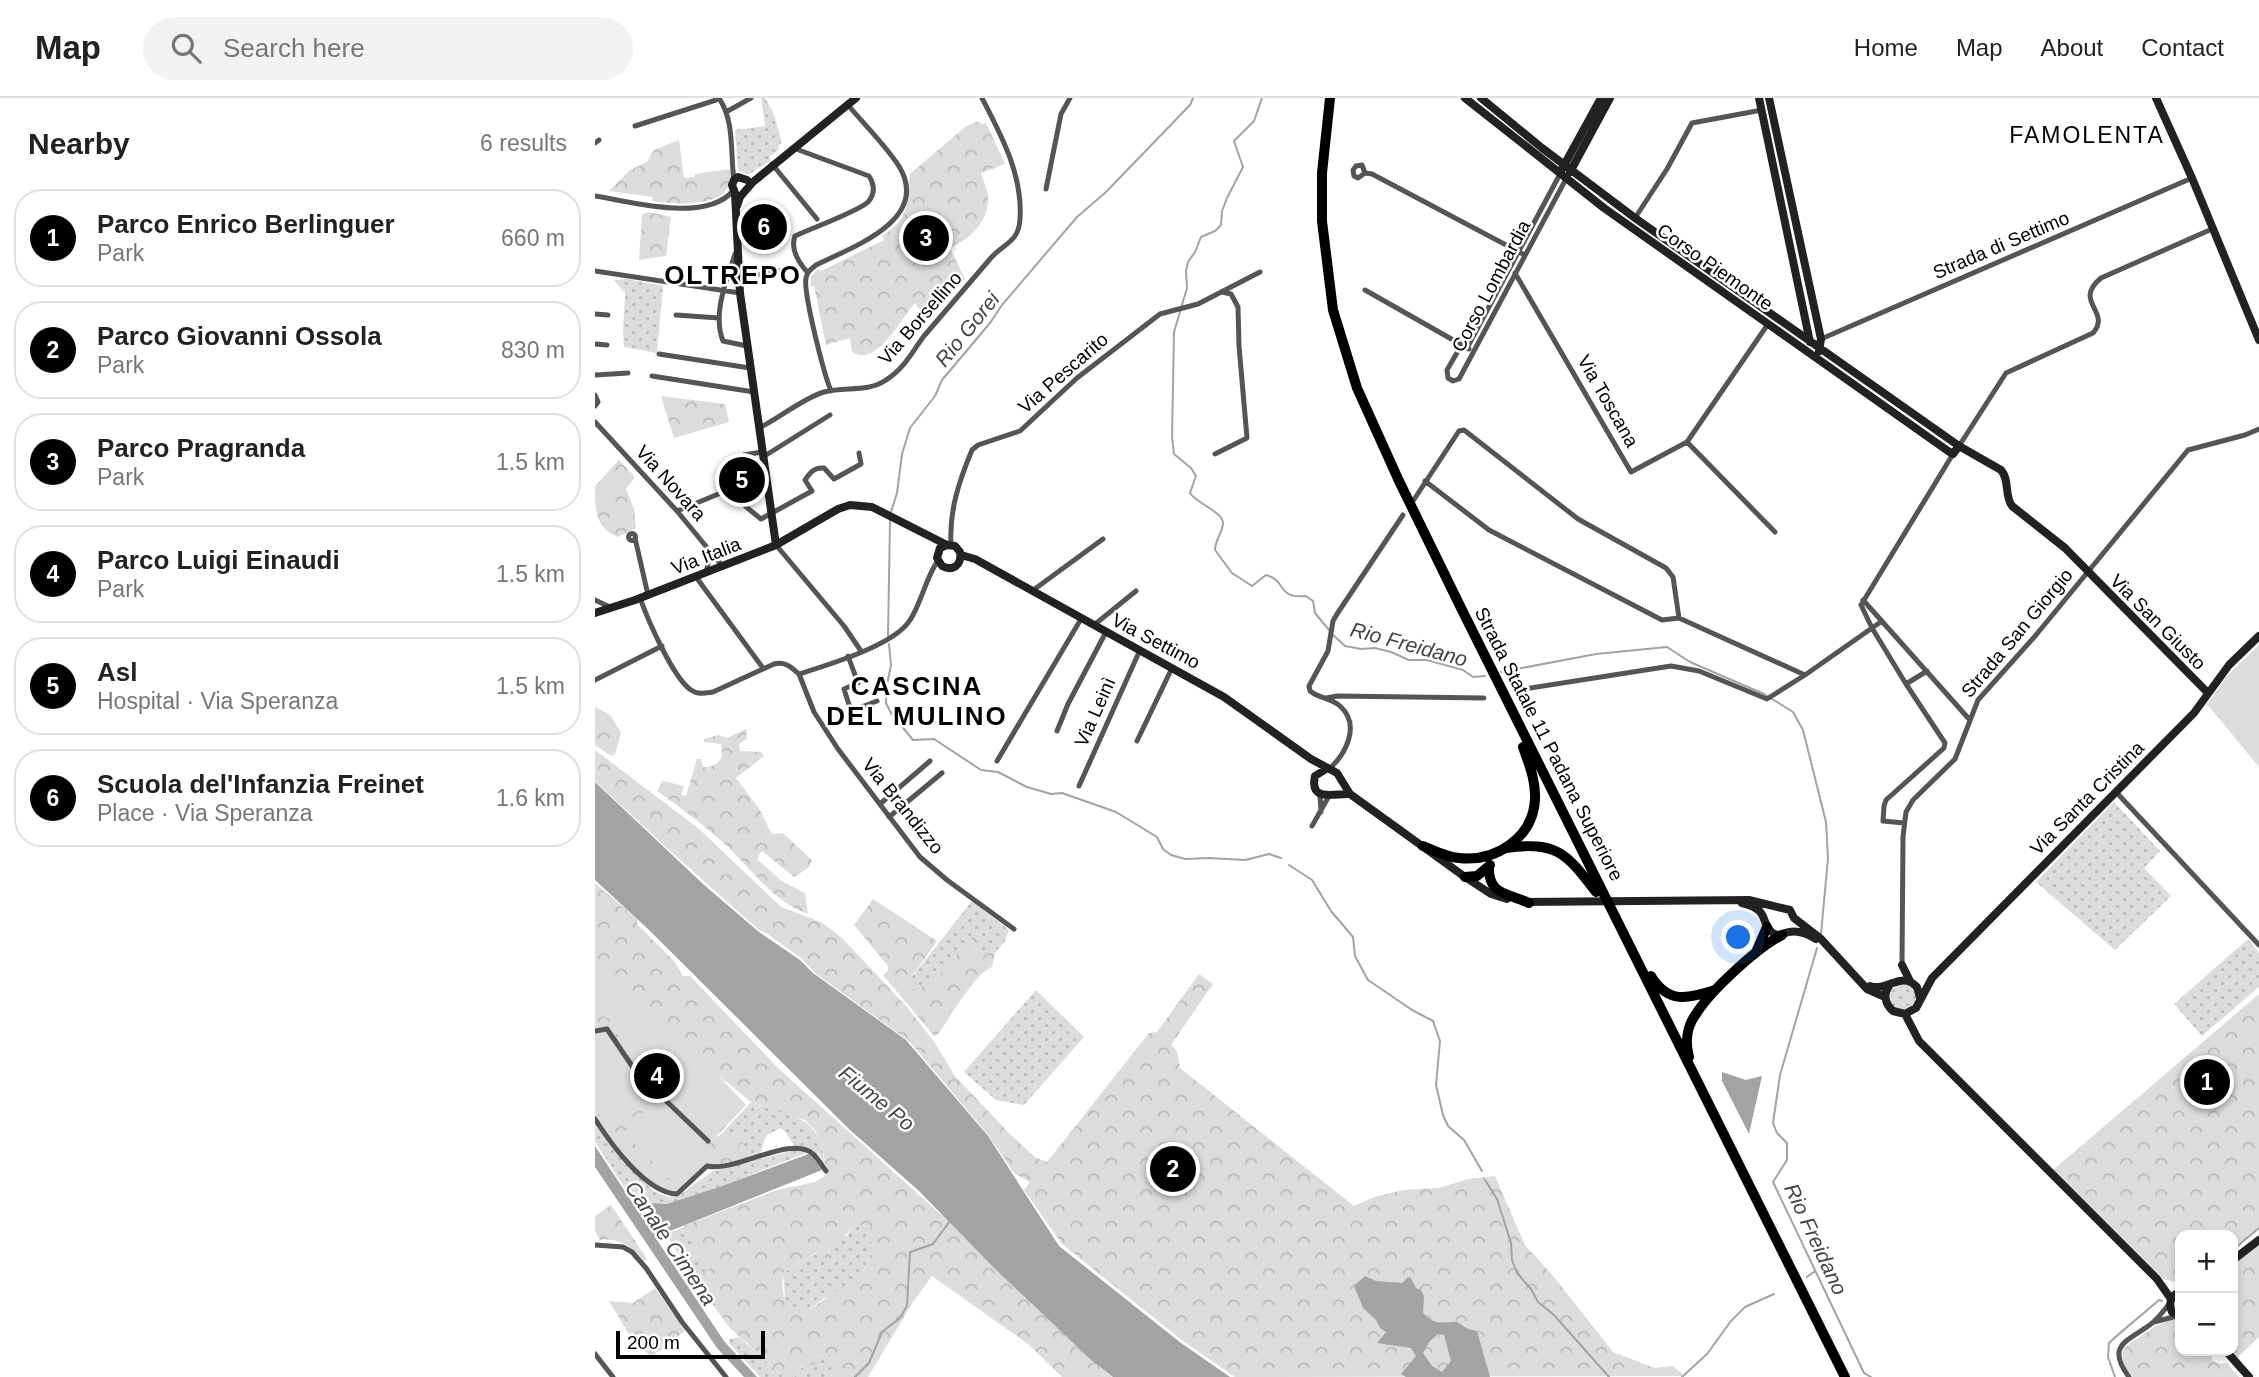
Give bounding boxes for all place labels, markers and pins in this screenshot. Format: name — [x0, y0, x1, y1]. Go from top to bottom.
pin: 6 — [741, 201, 787, 253]
pin: 3 — [903, 212, 949, 264]
pin: 5 — [719, 454, 765, 506]
pin: 4 — [634, 1050, 680, 1102]
pin: 1 — [2184, 1056, 2230, 1108]
pin: 2 — [1150, 1143, 1196, 1195]

